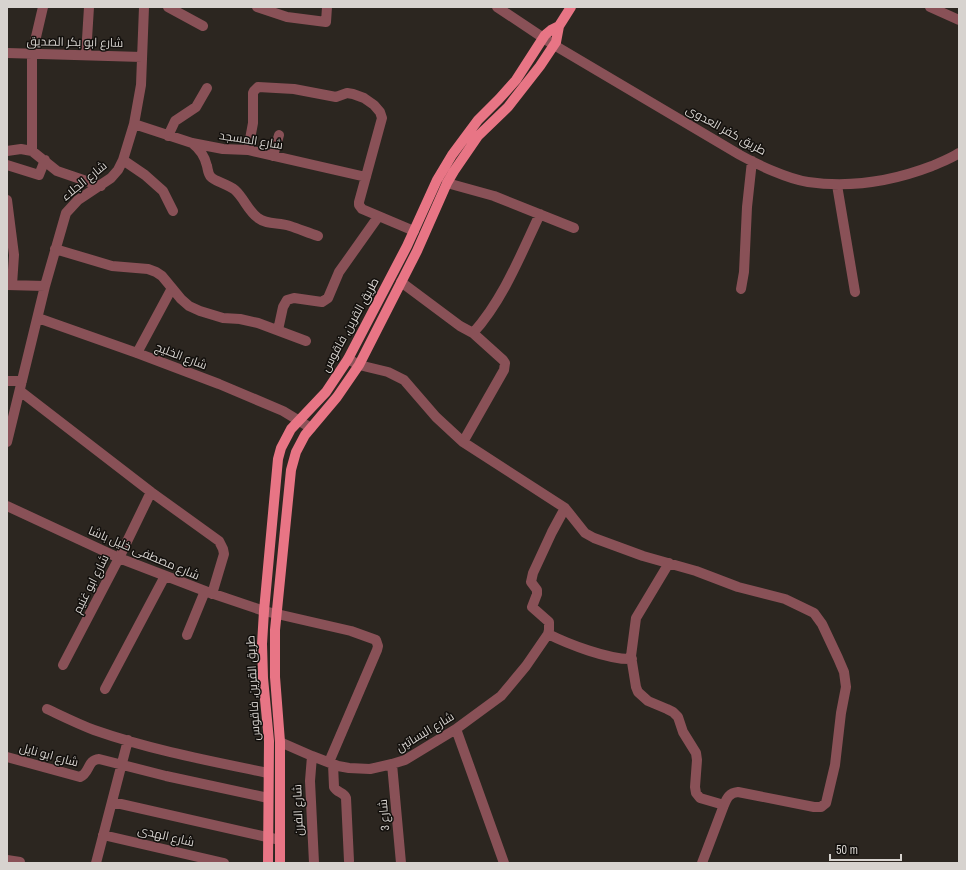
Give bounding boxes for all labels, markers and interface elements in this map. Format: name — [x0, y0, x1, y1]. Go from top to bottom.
street label: شارع ابو بكر الصديق — [27, 33, 124, 51]
street label: طريق كفر العدوى — [683, 101, 769, 159]
street label: شارع المسجد — [218, 127, 284, 153]
street label: شارع الجلاء — [58, 158, 110, 204]
street label: طريق القرين, فاقوس — [317, 275, 383, 375]
street label: شارع الخليج — [153, 339, 209, 373]
street label: شارع مصطفى خليل باشا — [86, 522, 202, 584]
street label: شارع ابو غنيم — [69, 552, 113, 616]
street label: طريق القرين, فاقوس — [242, 635, 264, 741]
street label: شارع البساتين — [393, 708, 457, 756]
street label: شارع ابو نايل — [18, 739, 80, 771]
street label: شارع الفرن — [289, 784, 307, 836]
street label: شارع 3 — [375, 799, 393, 831]
street label: شارع الهدى — [136, 822, 196, 850]
scale bar — [830, 836, 901, 862]
text: 50 m — [836, 842, 858, 858]

